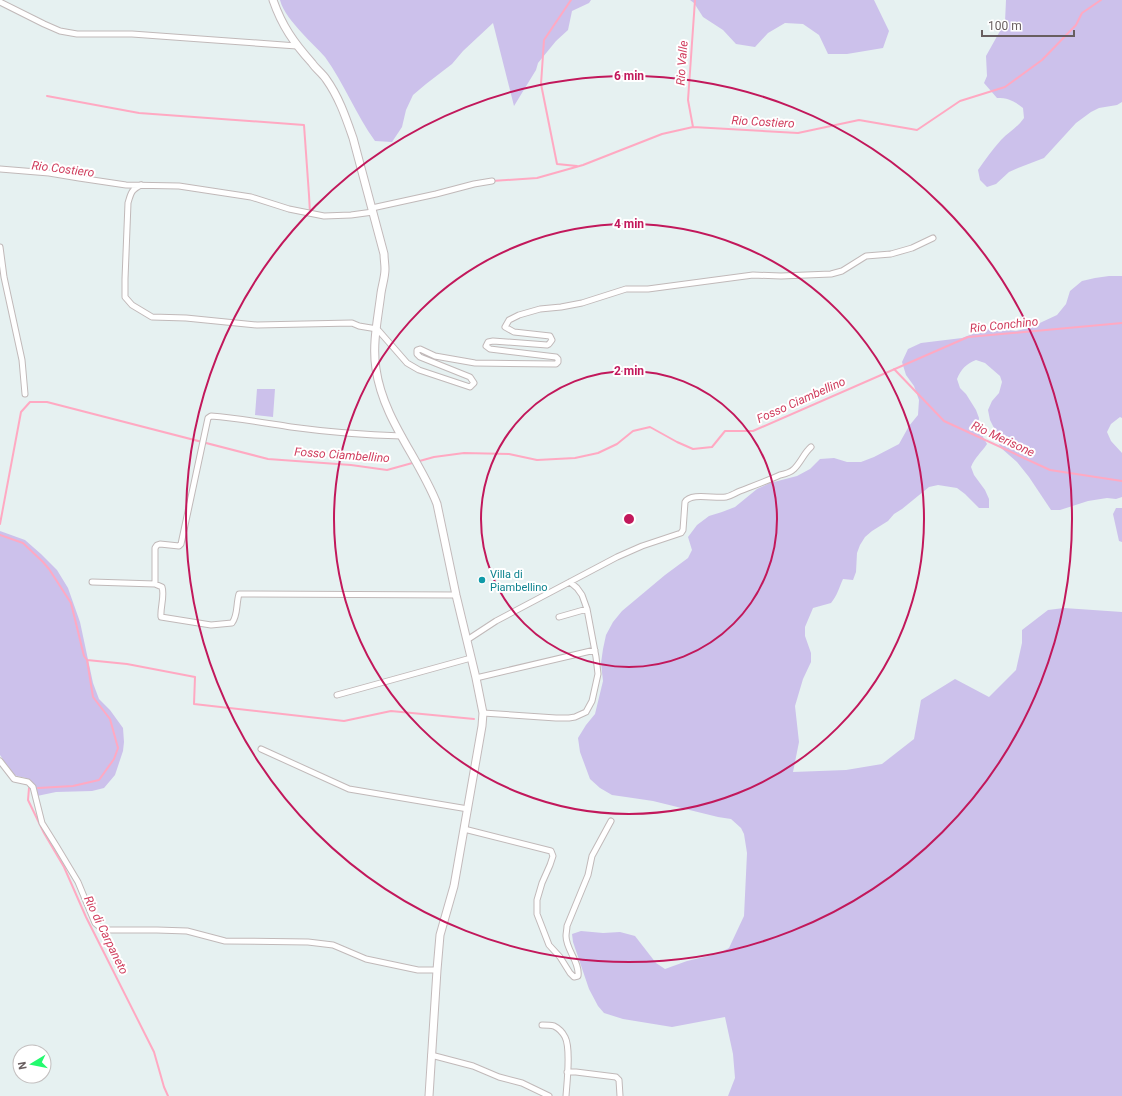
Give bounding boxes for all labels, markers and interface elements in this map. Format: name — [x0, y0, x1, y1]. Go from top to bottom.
scale bar — [982, 12, 1074, 38]
text: 100 m — [988, 19, 1022, 33]
water label: Rio Valle — [673, 40, 691, 86]
text: 6 min — [614, 69, 644, 83]
water label: Rio Costiero — [731, 113, 795, 131]
water label: Rio Costiero — [31, 158, 96, 180]
text: 4 min — [614, 217, 644, 231]
water label: Rio Conchino — [969, 314, 1039, 336]
text: 2 min — [614, 364, 644, 378]
water label: Fosso Ciambellino — [754, 374, 848, 426]
water label: Rio Merisone — [969, 418, 1037, 460]
water label: Fosso Ciambellino — [294, 445, 391, 465]
centre of rings — [622, 512, 636, 526]
place label: Villa di Piambellino — [490, 568, 548, 594]
marker: Villa di Piambellino — [477, 575, 487, 585]
water label: Rio di Carpaneto — [81, 893, 131, 977]
north arrow — [12, 1044, 52, 1084]
text: N — [16, 1060, 30, 1071]

